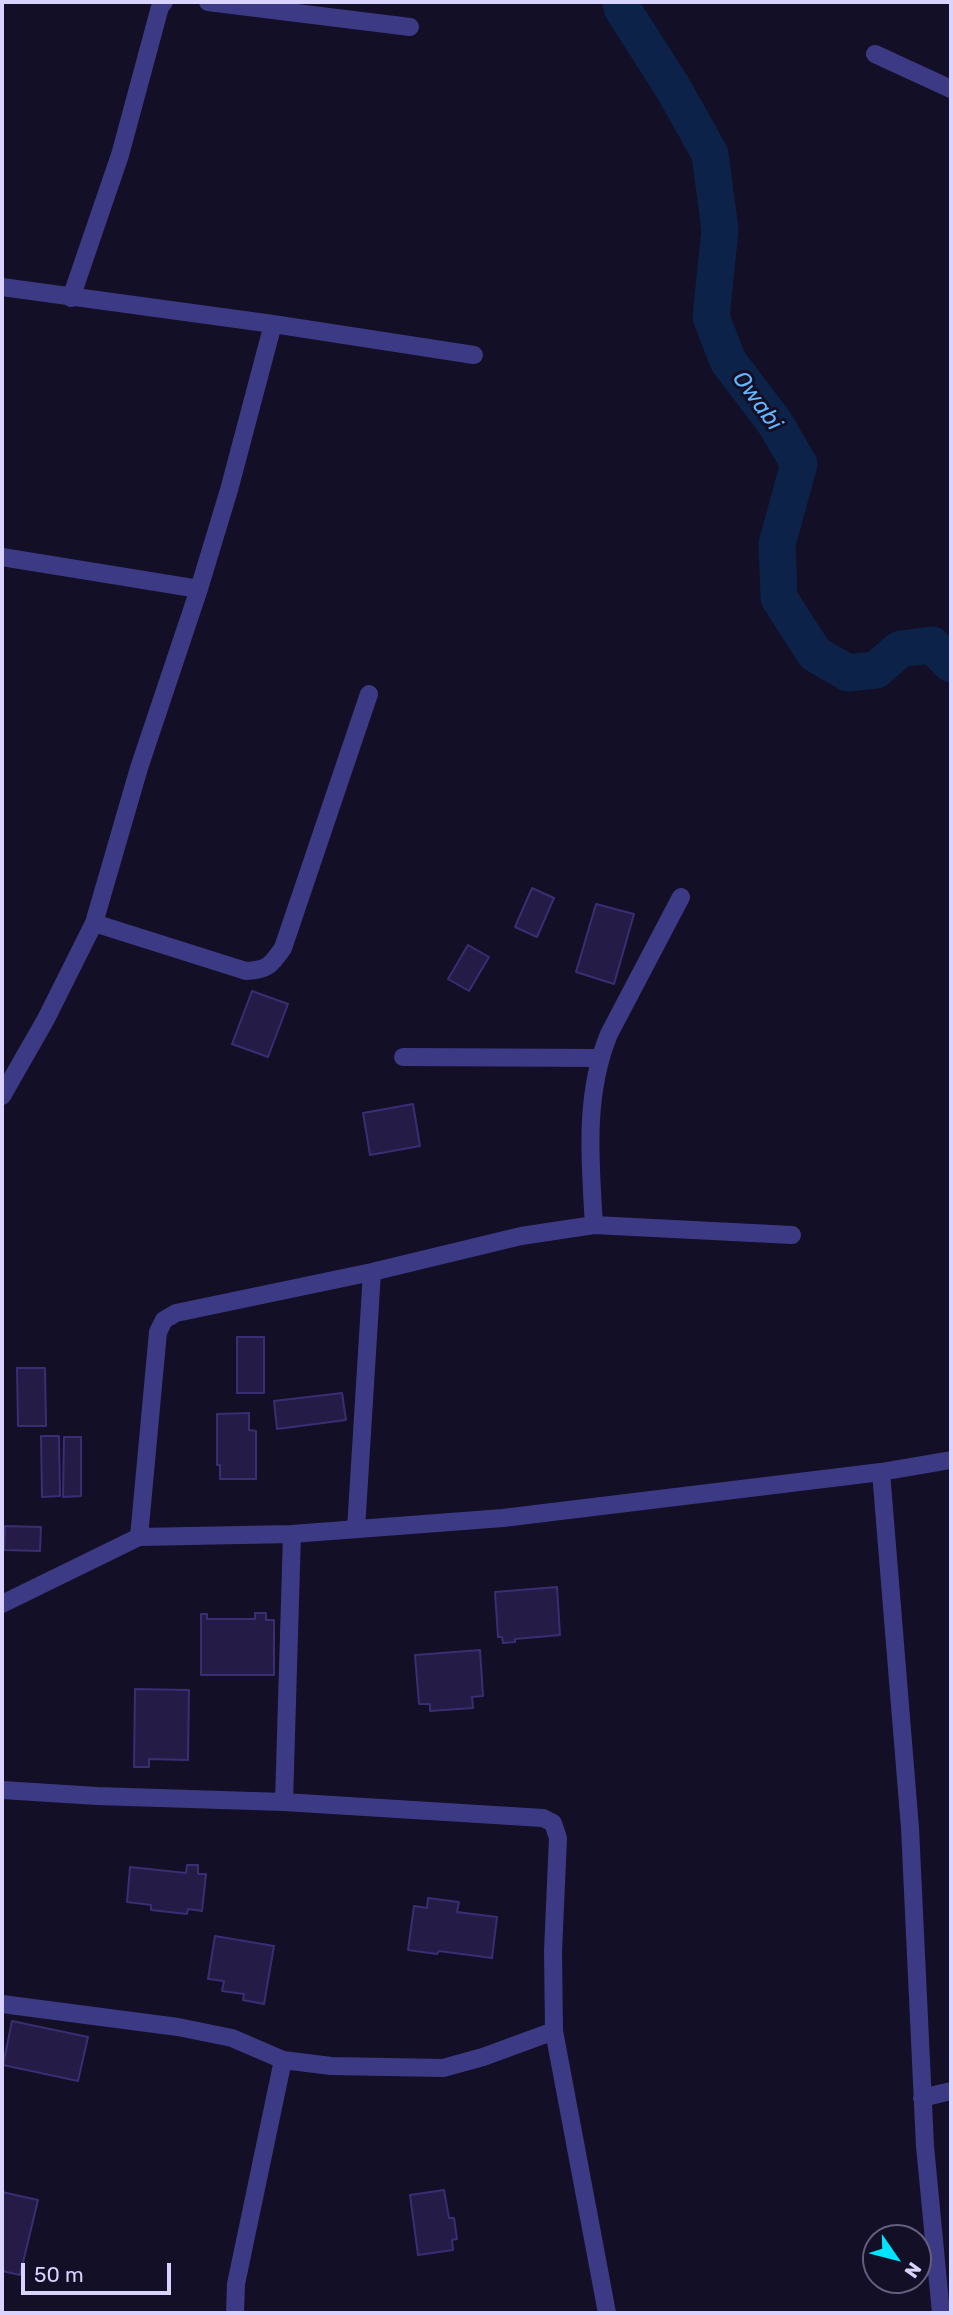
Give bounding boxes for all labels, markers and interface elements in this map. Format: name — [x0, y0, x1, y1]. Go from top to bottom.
water label: Owabi — [726, 366, 788, 436]
north arrow — [862, 2224, 932, 2294]
scale bar — [24, 2248, 175, 2292]
text: N — [900, 2258, 926, 2282]
text: 50 m — [34, 2262, 84, 2287]

